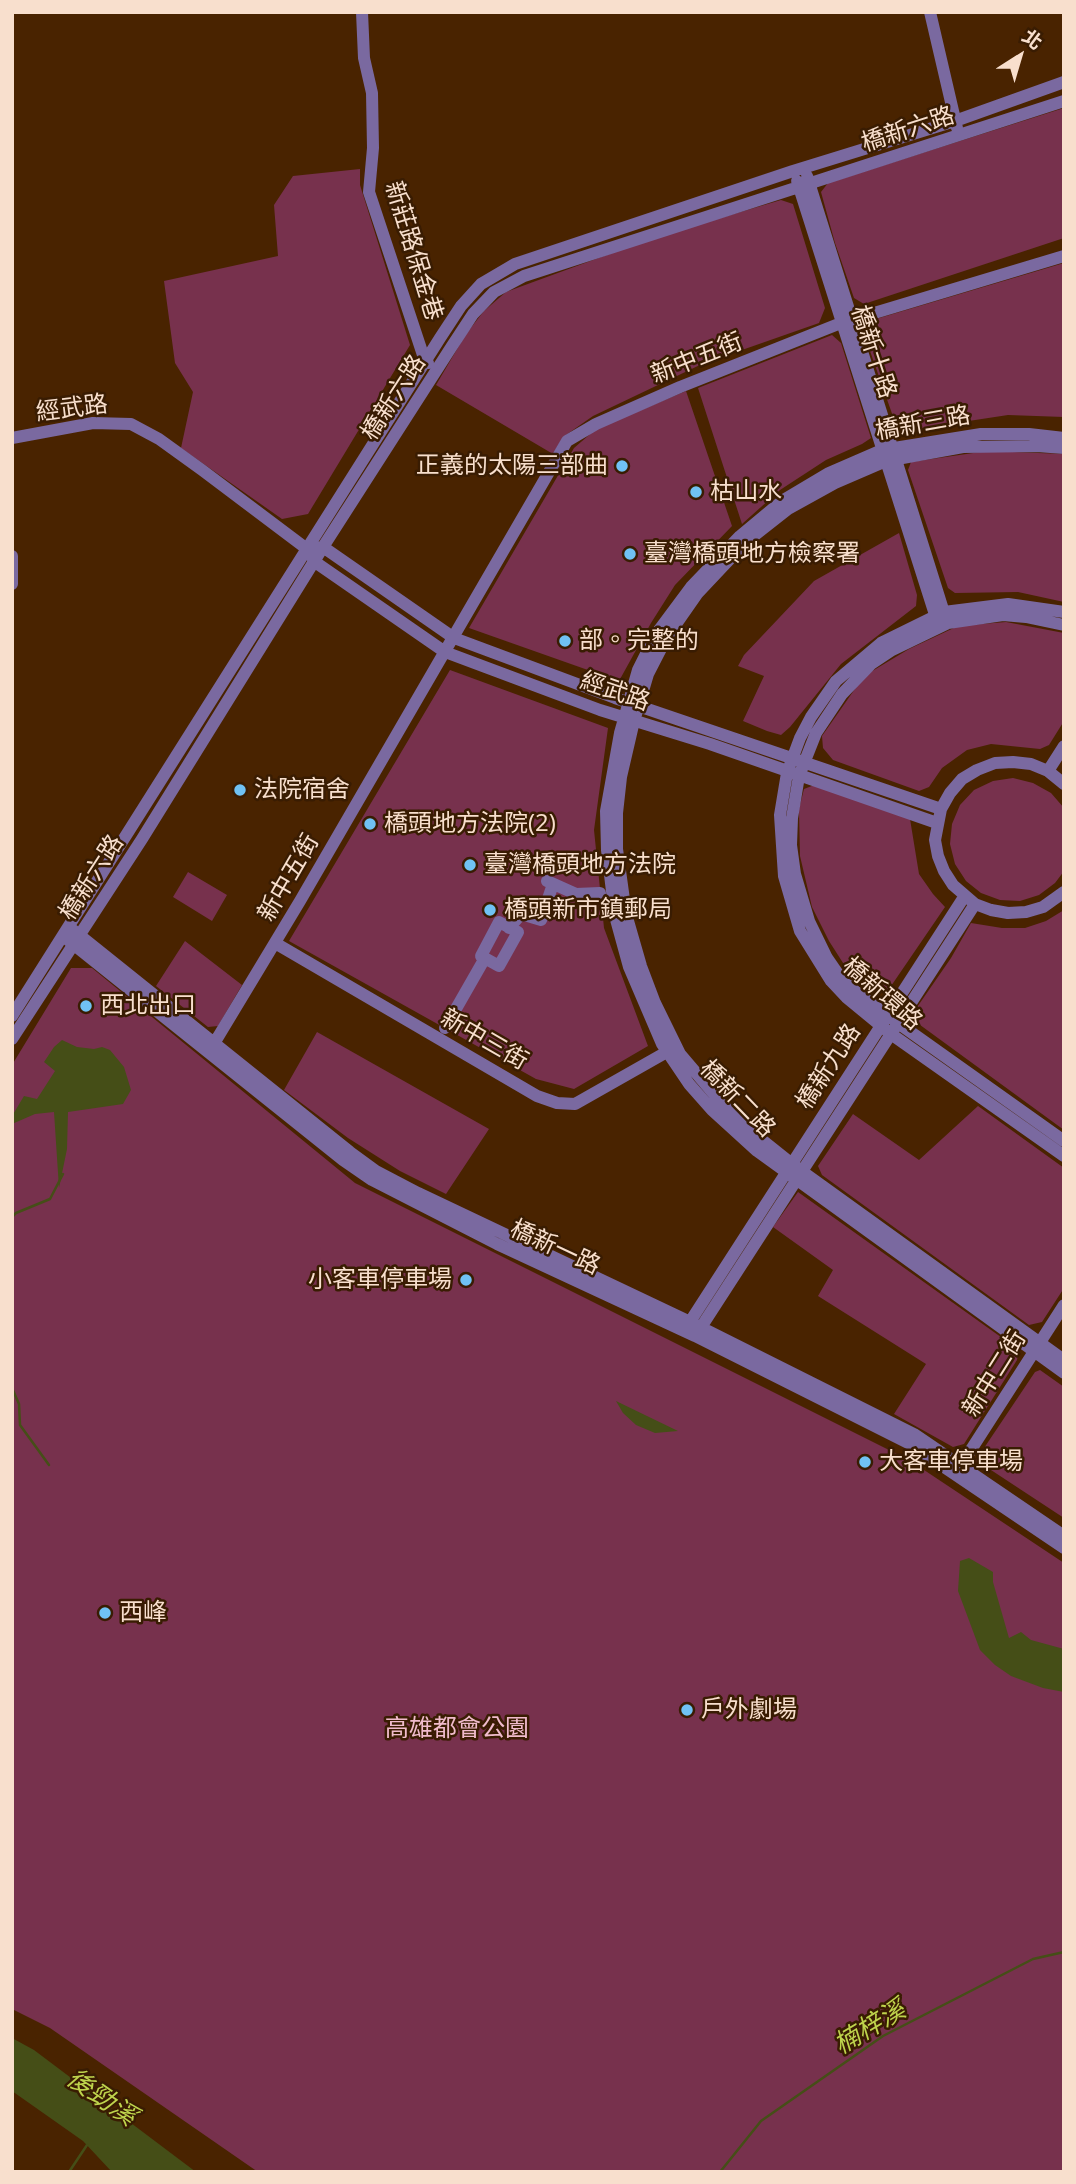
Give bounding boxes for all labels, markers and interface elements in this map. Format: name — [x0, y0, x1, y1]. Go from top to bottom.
north arrow — [985, 21, 1055, 91]
text: 北 — [1017, 23, 1048, 55]
street label: 橋新六路 — [858, 101, 958, 159]
street label: 新莊路保金巷 — [378, 178, 448, 324]
street label: 橋新十路 — [844, 302, 902, 402]
street label: 新中五街 — [647, 328, 747, 390]
street label: 橋新六路 — [356, 350, 432, 446]
street label: 經武路 — [35, 390, 109, 428]
street label: 橋新三路 — [873, 401, 973, 447]
place label: 正義的太陽三部曲 — [416, 452, 608, 480]
marker: 正義的太陽三部曲 — [614, 458, 630, 474]
place label: 枯山水 — [710, 478, 782, 506]
marker: 枯山水 — [688, 484, 704, 500]
place label: 臺灣橋頭地方檢察署 — [644, 540, 860, 568]
marker: 臺灣橋頭地方檢察署 — [622, 546, 638, 562]
place label: 部。完整的 — [579, 627, 699, 655]
marker: 部。完整的 — [557, 633, 573, 649]
street label: 經武路 — [576, 667, 654, 717]
place label: 法院宿舍 — [254, 776, 350, 804]
marker: 法院宿舍 — [232, 782, 248, 798]
place label: 橋頭地方法院(2) — [384, 810, 556, 838]
marker: 橋頭地方法院(2) — [362, 816, 378, 832]
street label: 新中五街 — [253, 829, 325, 927]
street label: 橋新六路 — [54, 830, 130, 926]
place label: 臺灣橋頭地方法院 — [484, 851, 676, 879]
marker: 臺灣橋頭地方法院 — [462, 857, 478, 873]
place label: 橋頭新市鎮郵局 — [504, 896, 672, 924]
marker: 橋頭新市鎮郵局 — [482, 902, 498, 918]
street label: 橋新環路 — [836, 952, 928, 1036]
place label: 西北出口 — [100, 992, 196, 1020]
marker: 西北出口 — [78, 998, 94, 1014]
street label: 新中三街 — [435, 1004, 533, 1076]
street label: 橋新九路 — [791, 1019, 867, 1115]
street label: 橋新二路 — [693, 1054, 781, 1144]
street label: 橋新一路 — [505, 1215, 605, 1281]
place label: 小客車停車場 — [308, 1266, 452, 1294]
marker: 小客車停車場 — [458, 1272, 474, 1288]
street label: 新中二街 — [957, 1326, 1033, 1422]
place label: 大客車停車場 — [879, 1448, 1023, 1476]
marker: 大客車停車場 — [857, 1454, 873, 1470]
place label: 西峰 — [119, 1599, 167, 1627]
marker: 西峰 — [97, 1605, 113, 1621]
place label: 戶外劇場 — [701, 1696, 797, 1724]
marker: 戶外劇場 — [679, 1702, 695, 1718]
park label: 高雄都會公園 — [385, 1715, 529, 1743]
water label: 楠梓溪 — [829, 1995, 911, 2061]
water label: 後勁溪 — [60, 2063, 142, 2133]

